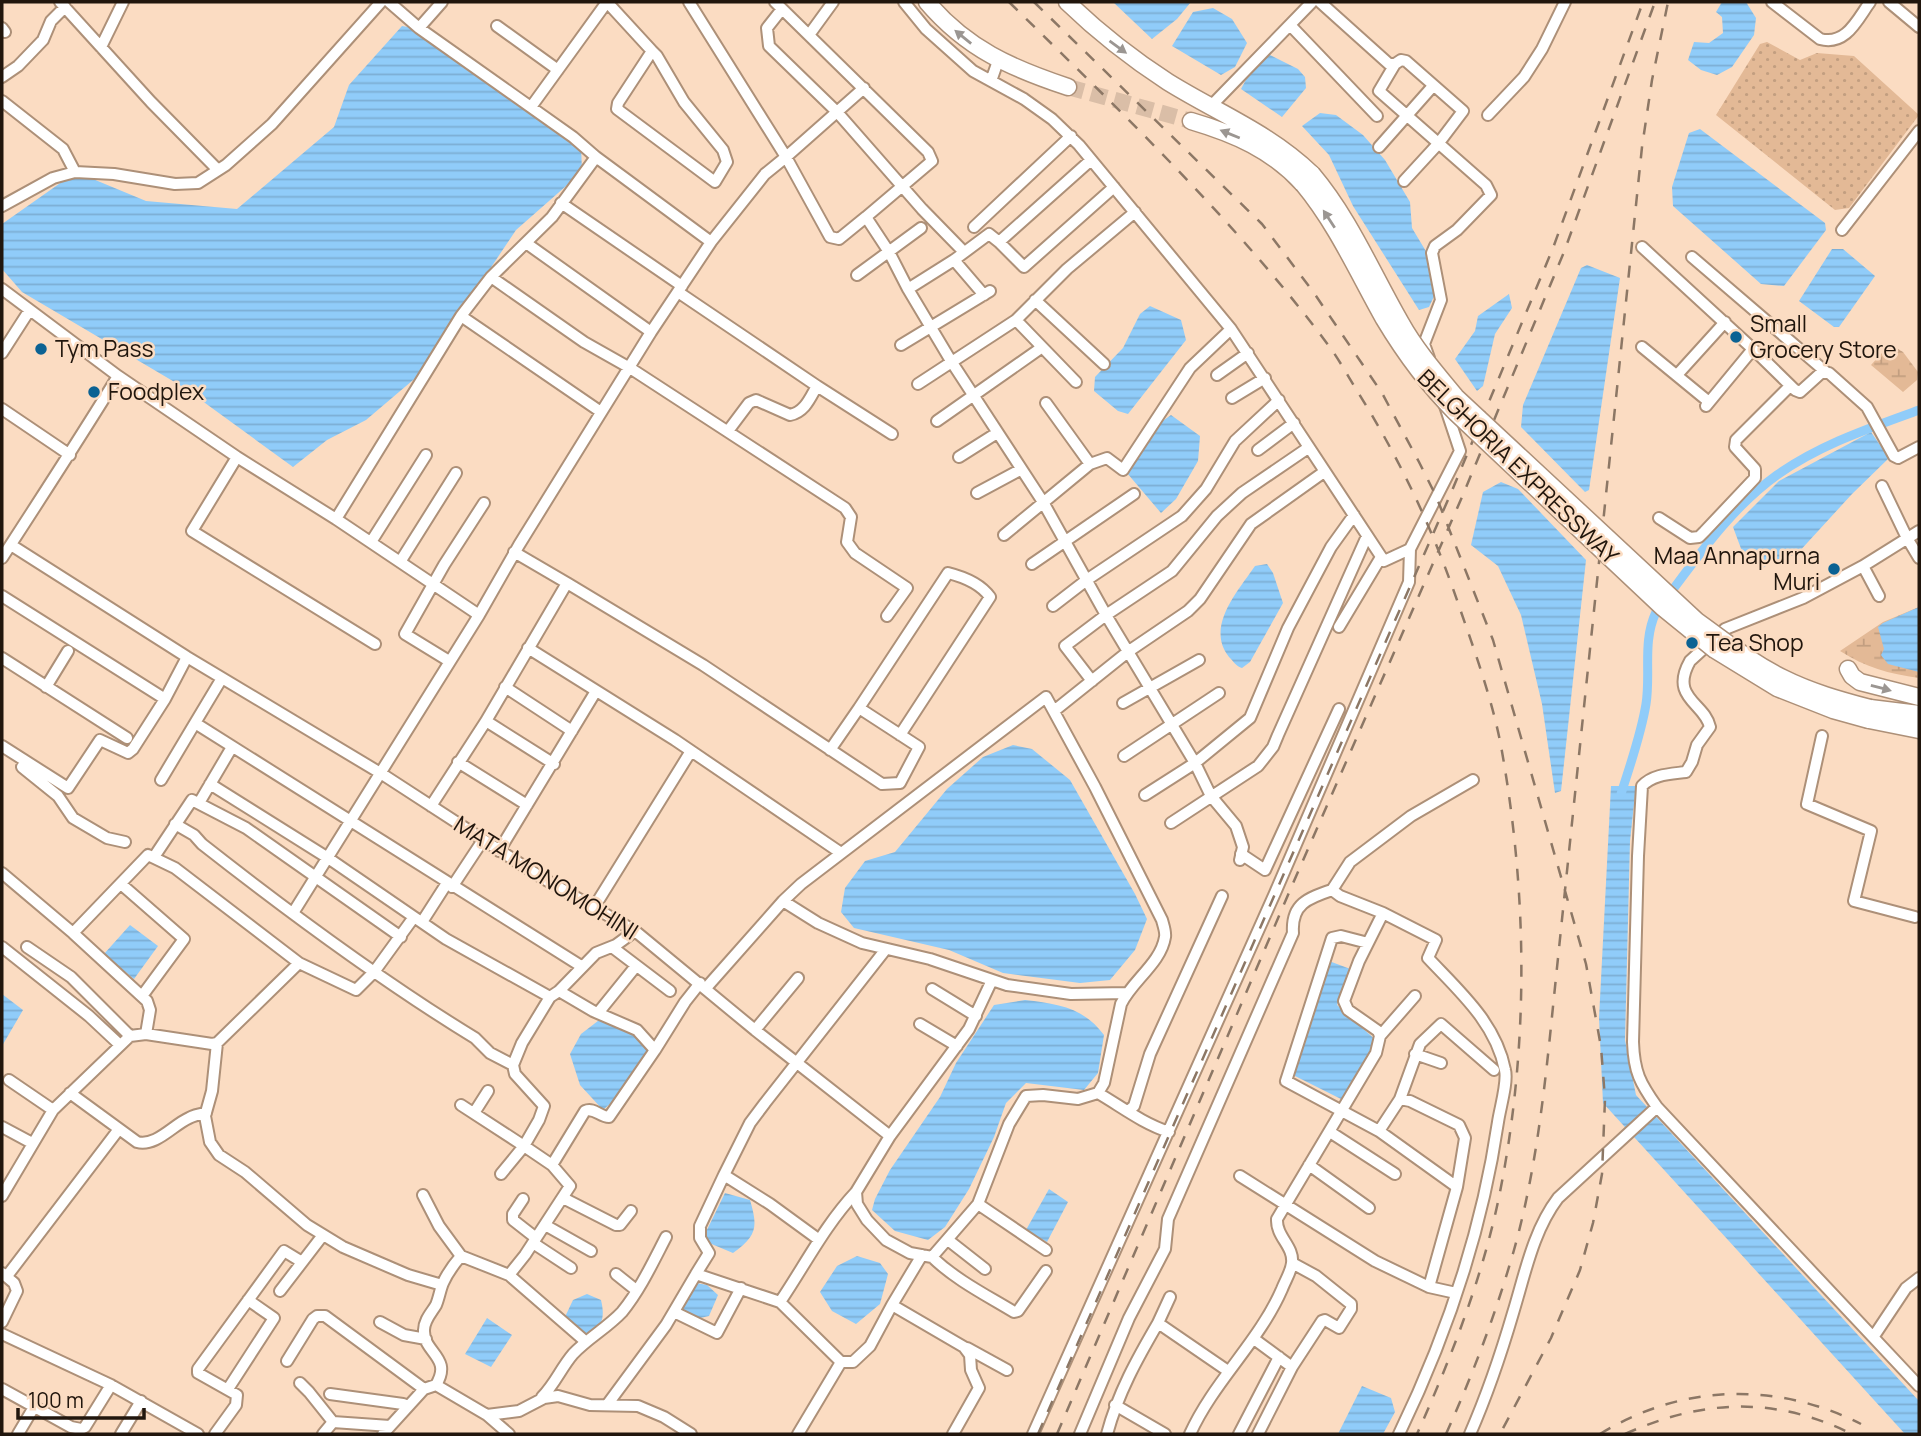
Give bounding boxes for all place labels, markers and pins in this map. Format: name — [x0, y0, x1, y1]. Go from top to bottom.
place label: Small Grocery Store — [1750, 307, 1897, 365]
marker: Small Grocery Store — [1728, 329, 1744, 345]
place label: Tym Pass — [55, 332, 154, 364]
marker: Tym Pass — [33, 341, 49, 357]
place label: Foodplex — [108, 375, 204, 407]
marker: Foodplex — [86, 384, 102, 400]
place label: Maa Annapurna Muri — [1654, 539, 1820, 597]
marker: Maa Annapurna Muri — [1826, 561, 1842, 577]
place label: Tea Shop — [1706, 626, 1804, 658]
marker: Tea Shop — [1684, 635, 1700, 651]

